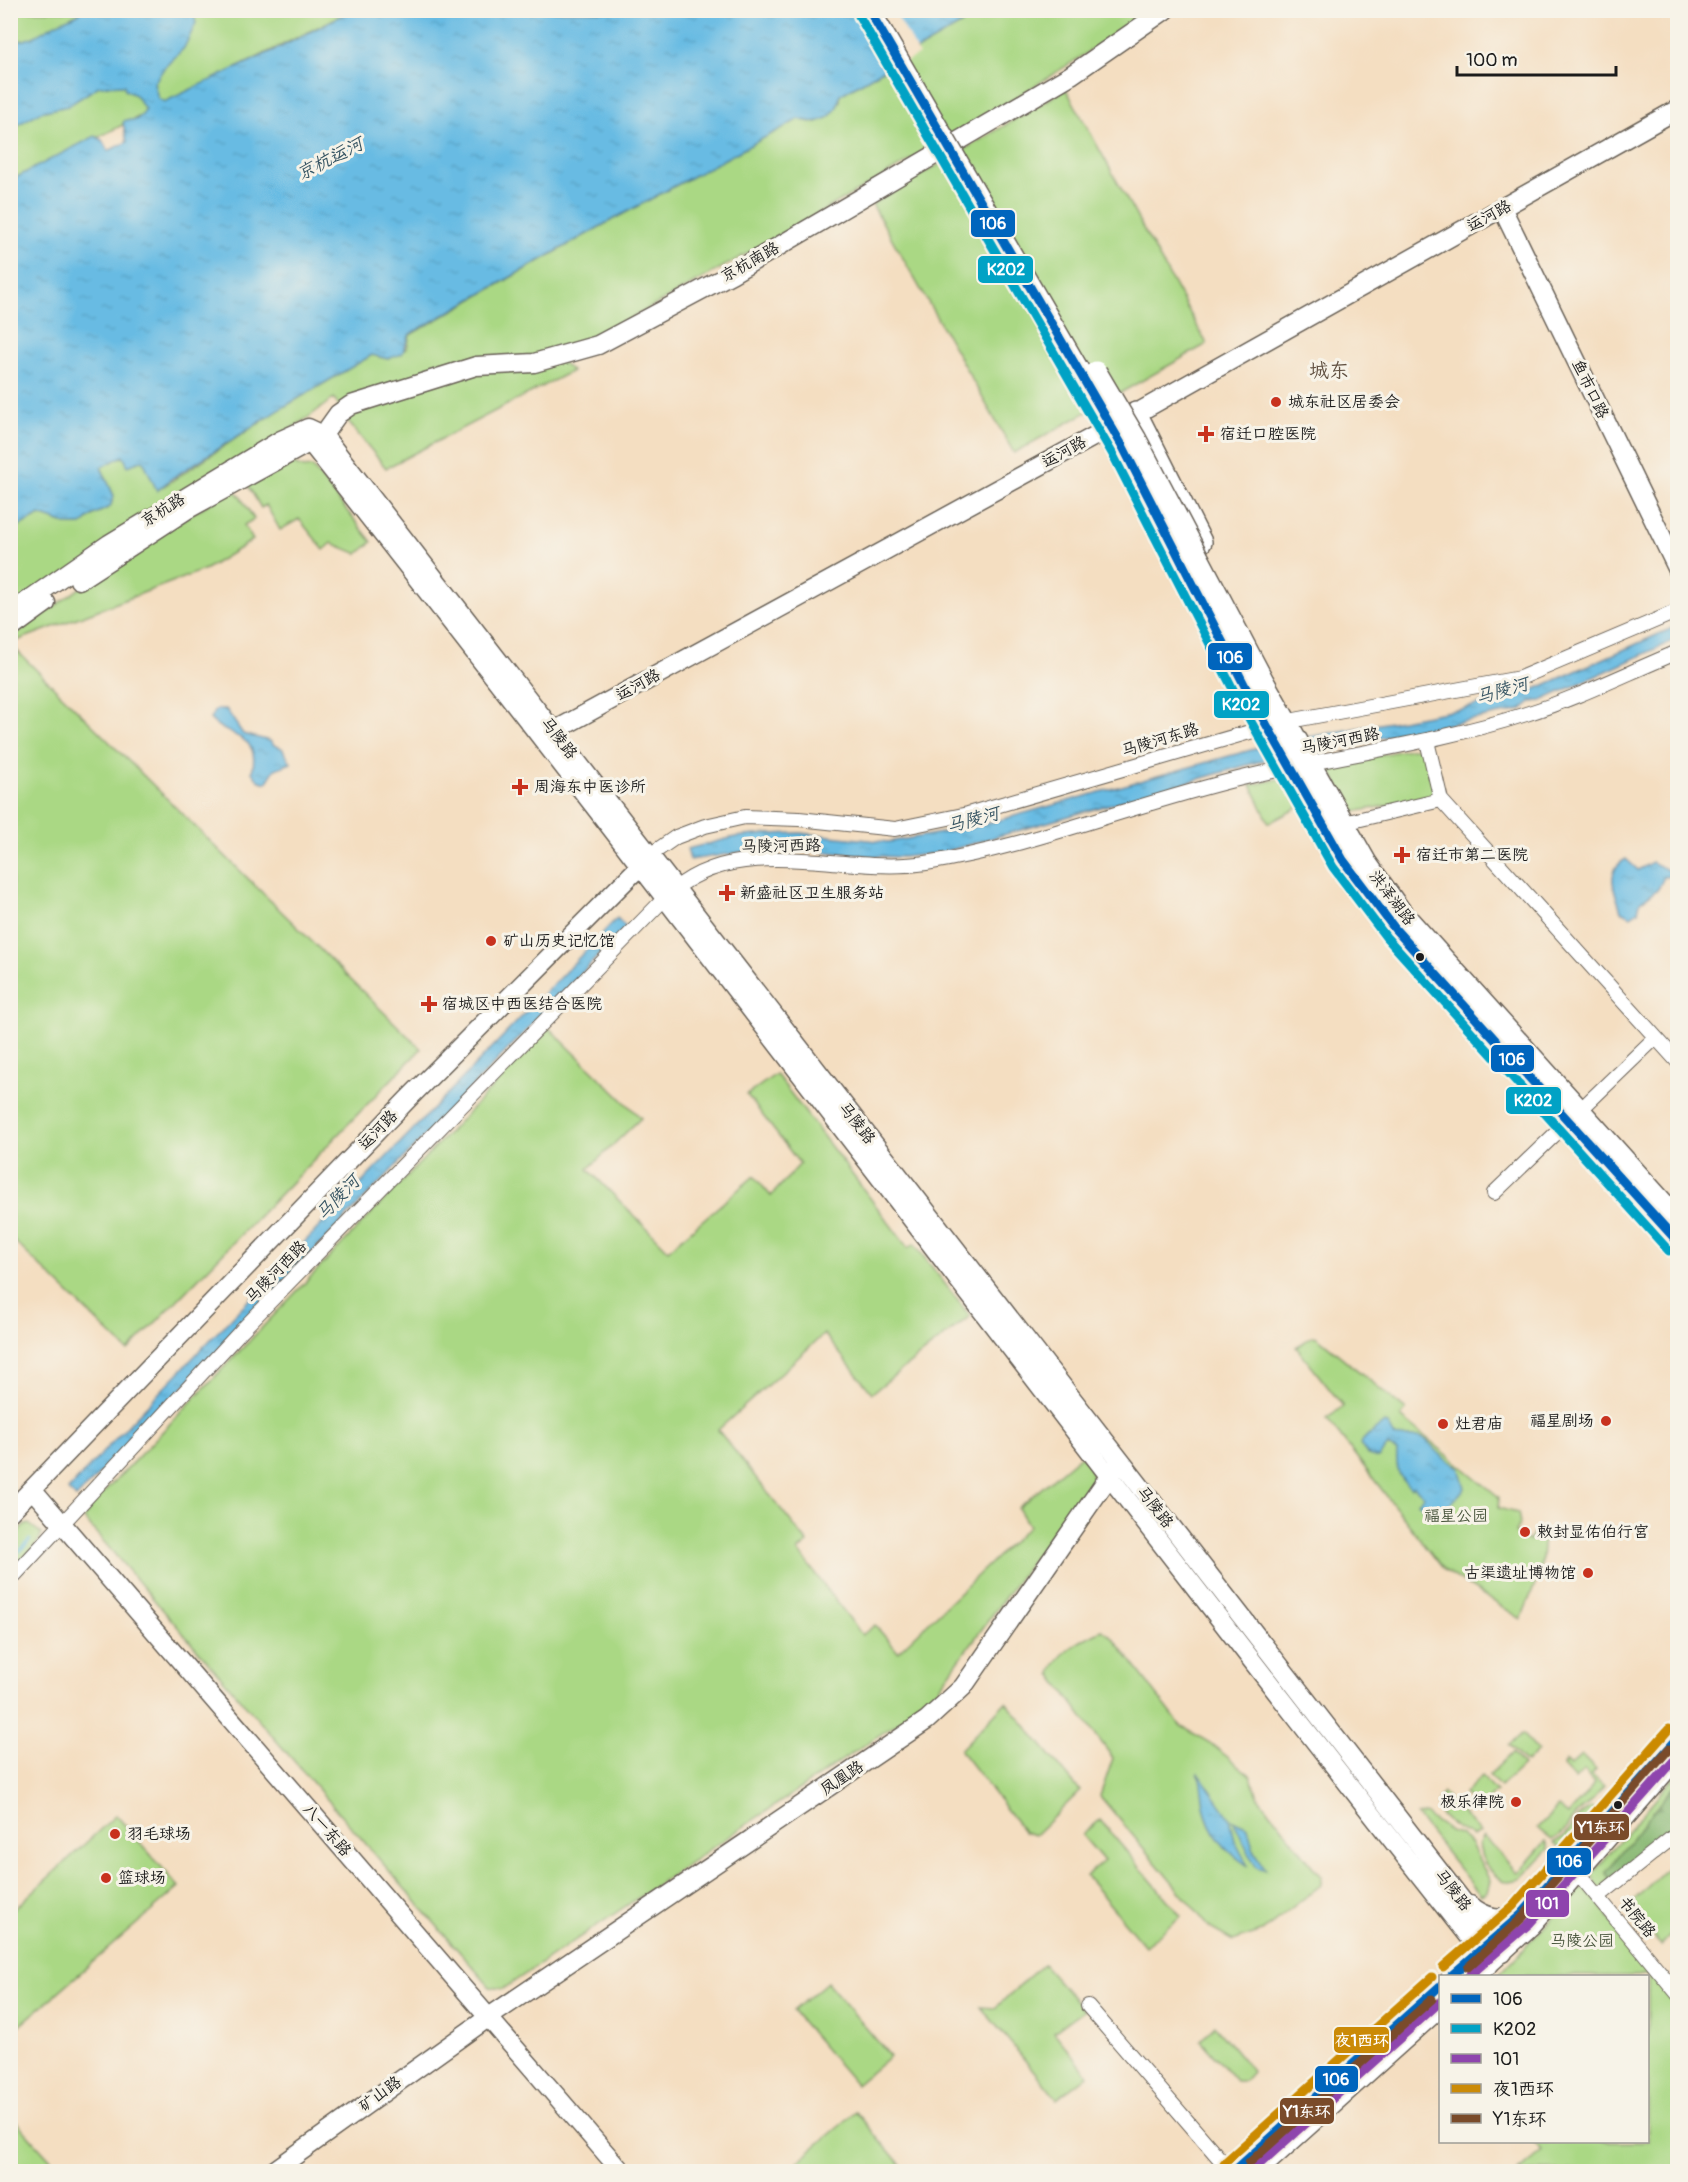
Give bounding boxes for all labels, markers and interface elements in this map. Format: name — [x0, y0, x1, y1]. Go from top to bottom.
scale bar — [1457, 39, 1616, 77]
text: 100 m — [1466, 49, 1518, 72]
water label: 京杭运河 — [293, 131, 370, 186]
street label: 运河路 — [1463, 196, 1515, 236]
line badge: 106 — [970, 209, 1016, 238]
text: 106 — [980, 214, 1006, 234]
street label: 京杭南路 — [717, 238, 783, 286]
line badge: K202 — [977, 255, 1034, 284]
text: K202 — [987, 260, 1025, 280]
street label: 鱼市口路 — [1567, 356, 1613, 422]
district label: 城东 — [1309, 358, 1349, 383]
place label: 城东社区居委会 — [1288, 392, 1400, 412]
marker: 城东社区居委会 — [1269, 395, 1283, 409]
place label: 宿迁口腔医院 — [1220, 424, 1316, 444]
marker: 宿迁口腔医院 — [1197, 425, 1215, 443]
street label: 运河路 — [1038, 432, 1090, 472]
street label: 京杭路 — [137, 489, 189, 531]
line badge: 106 — [1207, 642, 1253, 671]
text: 106 — [1217, 648, 1243, 668]
street label: 运河路 — [612, 665, 664, 705]
water label: 马陵河 — [1473, 672, 1534, 709]
line badge: K202 — [1213, 690, 1270, 719]
text: K202 — [1222, 695, 1260, 715]
street label: 马陵路 — [536, 713, 582, 763]
street label: 马陵河东路 — [1119, 719, 1201, 761]
street label: 马陵河西路 — [1299, 724, 1381, 758]
place label: 周海东中医诊所 — [534, 777, 646, 797]
marker: 周海东中医诊所 — [511, 778, 529, 796]
water label: 马陵河 — [944, 801, 1005, 838]
street label: 马陵河西路 — [741, 835, 821, 857]
place label: 宿迁市第二医院 — [1416, 845, 1528, 865]
marker: 宿迁市第二医院 — [1393, 846, 1411, 864]
street label: 洪泽湖路 — [1365, 866, 1419, 930]
place label: 新盛社区卫生服务站 — [740, 883, 884, 903]
marker: 新盛社区卫生服务站 — [718, 884, 736, 902]
place label: 矿山历史记忆馆 — [503, 931, 615, 951]
marker: 矿山历史记忆馆 — [484, 934, 498, 948]
unlabelled marker — [1414, 951, 1426, 963]
place label: 宿城区中西医结合医院 — [442, 994, 602, 1014]
marker: 宿城区中西医结合医院 — [420, 995, 438, 1013]
line badge: 106 — [1490, 1044, 1535, 1073]
text: 106 — [1499, 1050, 1525, 1070]
line badge: K202 — [1505, 1086, 1562, 1115]
text: K202 — [1514, 1091, 1552, 1111]
street label: 马陵路 — [834, 1098, 880, 1148]
street label: 运河路 — [354, 1106, 402, 1154]
water label: 马陵河 — [311, 1168, 367, 1225]
street label: 马陵河西路 — [241, 1236, 311, 1308]
place label: 福星剧场 — [1530, 1411, 1594, 1431]
place label: 灶君庙 — [1455, 1414, 1503, 1434]
marker: 福星剧场 — [1599, 1414, 1613, 1428]
marker: 灶君庙 — [1436, 1417, 1450, 1431]
street label: 马陵路 — [1132, 1482, 1178, 1532]
park label: 福星公园 — [1424, 1506, 1488, 1526]
place label: 敕封显佑伯行宫 — [1537, 1522, 1649, 1542]
marker: 敕封显佑伯行宫 — [1518, 1525, 1532, 1539]
place label: 古渠遗址博物馆 — [1464, 1563, 1576, 1583]
marker: 古渠遗址博物馆 — [1581, 1566, 1595, 1580]
street label: 凤凰路 — [817, 1756, 867, 1800]
place label: 极乐律院 — [1440, 1792, 1504, 1812]
marker: 极乐律院 — [1509, 1795, 1523, 1809]
street label: 八一东路 — [298, 1799, 356, 1861]
unlabelled marker — [1612, 1799, 1624, 1811]
line badge: Y1东环 — [1573, 1813, 1630, 1841]
text: Y1东环 — [1576, 1818, 1625, 1838]
place label: 羽毛球场 — [127, 1824, 191, 1844]
marker: 羽毛球场 — [108, 1827, 122, 1841]
line badge: 106 — [1546, 1847, 1592, 1876]
text: 106 — [1556, 1852, 1582, 1872]
street label: 马陵路 — [1430, 1865, 1476, 1915]
place label: 篮球场 — [118, 1868, 166, 1888]
marker: 篮球场 — [99, 1871, 113, 1885]
line badge: 101 — [1525, 1889, 1570, 1918]
street label: 书院路 — [1614, 1892, 1660, 1942]
text: 101 — [1535, 1894, 1559, 1914]
park label: 马陵公园 — [1550, 1931, 1614, 1951]
legend — [1439, 1975, 1649, 2143]
text: 106 — [1493, 1988, 1523, 2011]
text: K202 — [1493, 2018, 1536, 2041]
line badge: 夜1西环 — [1333, 2026, 1390, 2054]
text: 夜1西环 — [1335, 2031, 1389, 2051]
text: 101 — [1493, 2048, 1519, 2071]
line badge: 106 — [1314, 2065, 1359, 2093]
text: 106 — [1323, 2070, 1349, 2090]
street label: 矿山路 — [355, 2072, 405, 2116]
text: 夜1西环 — [1493, 2078, 1554, 2101]
line badge: Y1东环 — [1279, 2097, 1335, 2125]
text: Y1东环 — [1282, 2102, 1331, 2122]
text: Y1东环 — [1492, 2108, 1547, 2131]

